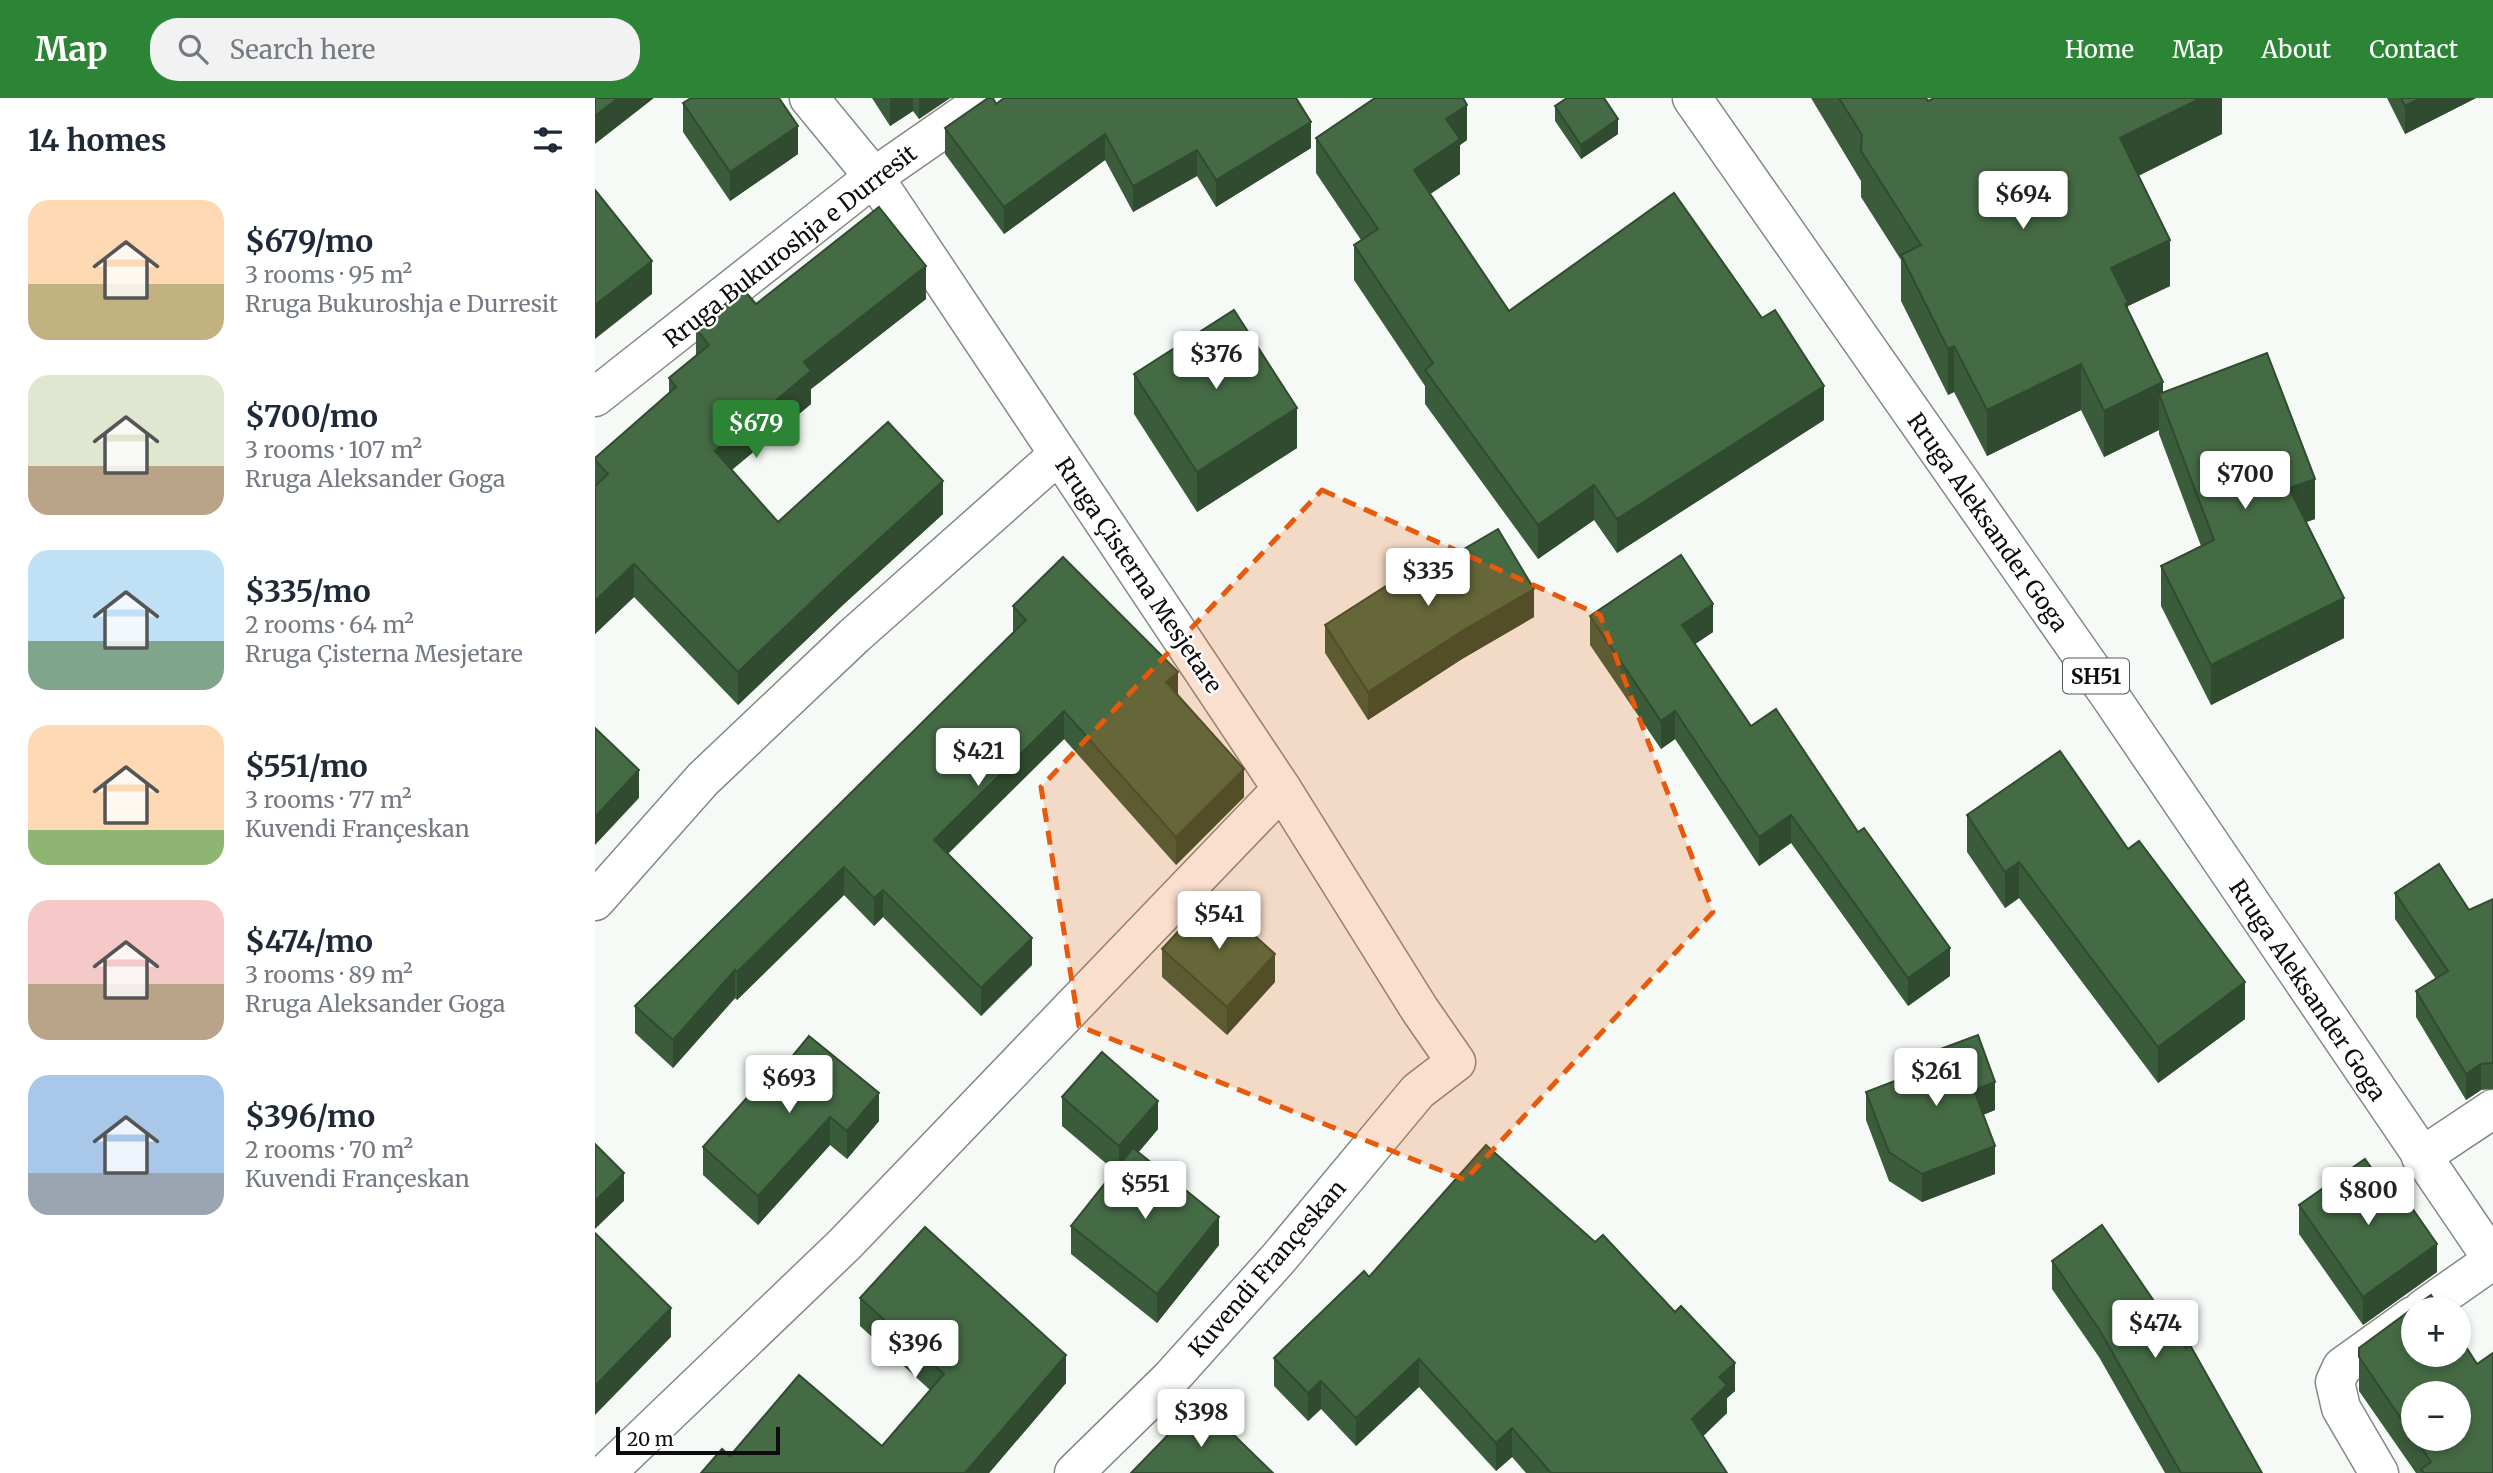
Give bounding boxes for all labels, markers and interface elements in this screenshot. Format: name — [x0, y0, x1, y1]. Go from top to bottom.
search box — [150, 18, 640, 81]
text: Map — [35, 29, 108, 70]
icon: search — [174, 30, 212, 68]
text: Search here — [230, 33, 375, 66]
text: Home — [2065, 34, 2134, 65]
text: Map — [2172, 34, 2223, 65]
text: About — [2261, 34, 2331, 65]
text: Contact — [2369, 34, 2458, 65]
text: 14 homes — [28, 121, 166, 159]
icon: filters — [529, 121, 567, 159]
street label: Rruga Bukuroshja e Durresit — [658, 138, 922, 354]
pin: $694 — [1982, 172, 2064, 231]
text: $694 — [1995, 179, 2051, 208]
text: $679/mo — [245, 222, 373, 260]
icon: home — [84, 228, 168, 312]
text: 3 rooms · 95 m² — [245, 260, 412, 289]
text: Rruga Bukuroshja e Durresit — [245, 289, 558, 318]
pin: $376 — [1175, 331, 1257, 391]
text: $376 — [1189, 339, 1243, 368]
text: $700/mo — [245, 397, 378, 435]
pin: $679 — [715, 400, 797, 460]
icon: home — [84, 403, 168, 487]
street label: Rruga Aleksander Goga — [1901, 407, 2075, 637]
text: $679 — [729, 408, 783, 437]
text: 3 rooms · 107 m² — [245, 435, 422, 464]
street label: Rruga Çisterna Mesjetare — [1049, 452, 1229, 698]
pin: $700 — [2204, 452, 2286, 511]
text: $700 — [2216, 459, 2274, 488]
text: Rruga Aleksander Goga — [245, 464, 505, 493]
pin: $335 — [1387, 548, 1469, 608]
text: $335 — [1402, 556, 1454, 585]
text: $335/mo — [245, 572, 371, 610]
icon: home — [84, 578, 168, 662]
text: 2 rooms · 64 m² — [245, 610, 414, 639]
text: Rruga Çisterna Mesjetare — [245, 639, 523, 668]
road number: SH51 — [2063, 658, 2129, 694]
pin: $421 — [937, 728, 1019, 788]
text: $421 — [952, 736, 1004, 765]
text: $551/mo — [245, 747, 368, 785]
icon: home — [84, 753, 168, 837]
text: 3 rooms · 77 m² — [245, 785, 412, 814]
text: Kuvendi Françeskan — [245, 814, 470, 843]
street label: Rruga Aleksander Goga — [2223, 874, 2393, 1106]
pin: $541 — [1178, 892, 1260, 951]
text: $541 — [1194, 899, 1244, 928]
text: $474/mo — [245, 922, 373, 960]
icon: home — [84, 928, 168, 1012]
text: 3 rooms · 89 m² — [245, 960, 413, 989]
text: Rruga Aleksander Goga — [245, 989, 505, 1018]
pin: $261 — [1895, 1048, 1977, 1108]
pin: $693 — [748, 1056, 830, 1115]
text: $261 — [1910, 1056, 1962, 1085]
text: $693 — [762, 1063, 816, 1092]
text: $396/mo — [245, 1097, 375, 1135]
icon: home — [84, 1103, 168, 1187]
text: 2 rooms · 70 m² — [245, 1135, 413, 1164]
pin: $551 — [1104, 1162, 1186, 1221]
text: Kuvendi Françeskan — [245, 1164, 470, 1193]
pin: $800 — [2327, 1168, 2409, 1227]
text: $551 — [1120, 1169, 1170, 1198]
street label: Kuvendi Françeskan — [1182, 1174, 1352, 1362]
text: $800 — [2338, 1175, 2398, 1204]
map controls — [2401, 1297, 2471, 1451]
button: + — [2401, 1297, 2471, 1367]
pin: $474 — [2114, 1300, 2196, 1360]
text: $474 — [2128, 1308, 2182, 1337]
pin: $396 — [874, 1320, 956, 1380]
text: $396 — [887, 1328, 943, 1357]
button: − — [2401, 1381, 2471, 1451]
pin: $398 — [1160, 1390, 1242, 1449]
text: $398 — [1173, 1397, 1229, 1426]
scale bar — [616, 1424, 781, 1456]
text: 20 m — [627, 1427, 674, 1451]

